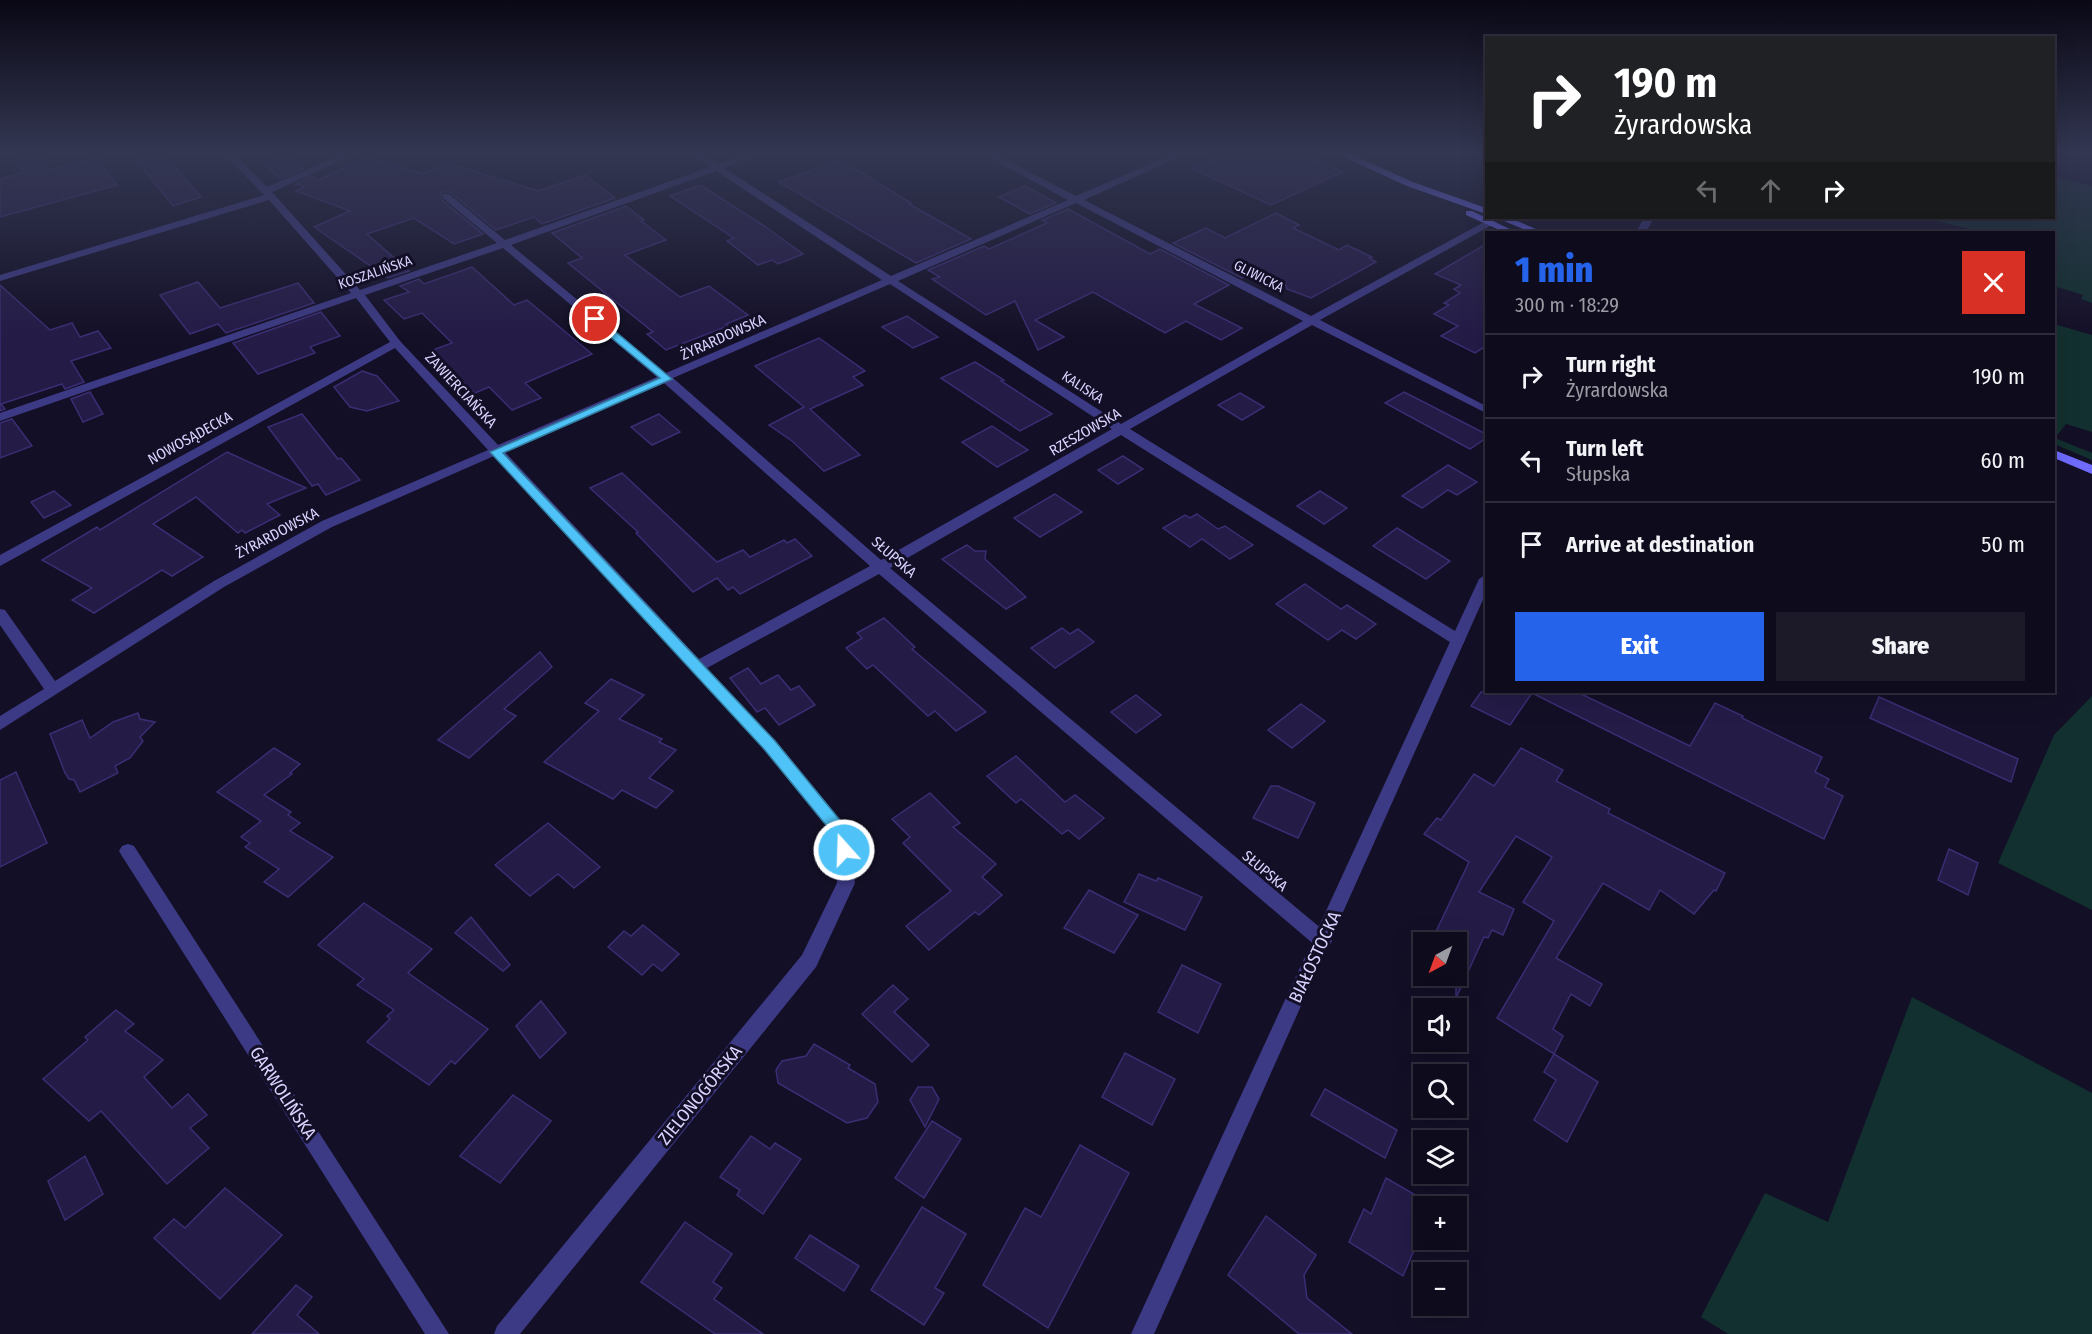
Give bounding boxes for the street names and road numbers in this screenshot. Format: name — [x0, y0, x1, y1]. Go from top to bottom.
street label: KOSZALIŃSKA — [336, 251, 415, 293]
street label: GLIWICKA — [1231, 257, 1287, 297]
street label: ŻYRARDOWSKA — [678, 310, 768, 364]
street label: ZAWIERCIAŃSKA — [421, 348, 501, 432]
street label: KALISKA — [1059, 368, 1107, 408]
street label: RZESZOWSKA — [1046, 404, 1124, 460]
street label: NOWOSĄDECKA — [145, 407, 235, 469]
street label: ŻYRARDOWSKA — [232, 504, 322, 562]
street label: SŁUPSKA — [868, 533, 920, 581]
street label: SŁUPSKA — [1239, 847, 1291, 895]
street label: BIAŁOSTOCKA — [1284, 907, 1346, 1006]
street label: ZIELONOGÓRSKA — [653, 1040, 747, 1149]
street label: GARWOLIŃSKA — [245, 1042, 322, 1144]

